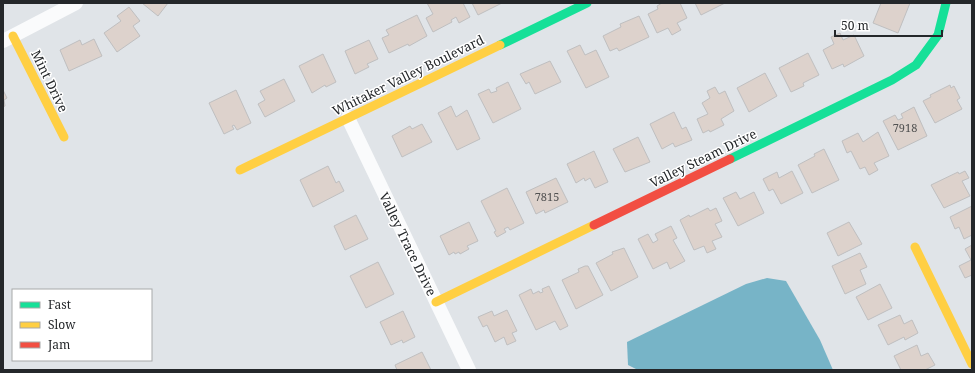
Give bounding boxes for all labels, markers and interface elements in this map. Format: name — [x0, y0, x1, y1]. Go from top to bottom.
scale bar — [835, 12, 942, 38]
text: 50 m — [841, 17, 869, 34]
street label: Whitaker Valley Boulevard — [329, 30, 487, 120]
street label: Mint Drive — [27, 47, 73, 115]
house number: 7918 — [893, 120, 917, 135]
street label: Valley Steam Drive — [647, 124, 759, 192]
street label: Valley Trace Drive — [375, 189, 441, 299]
house number: 7815 — [535, 189, 559, 204]
legend — [12, 289, 152, 361]
text: Fast — [48, 296, 71, 313]
text: Slow — [48, 316, 76, 333]
text: Jam — [47, 336, 70, 353]

